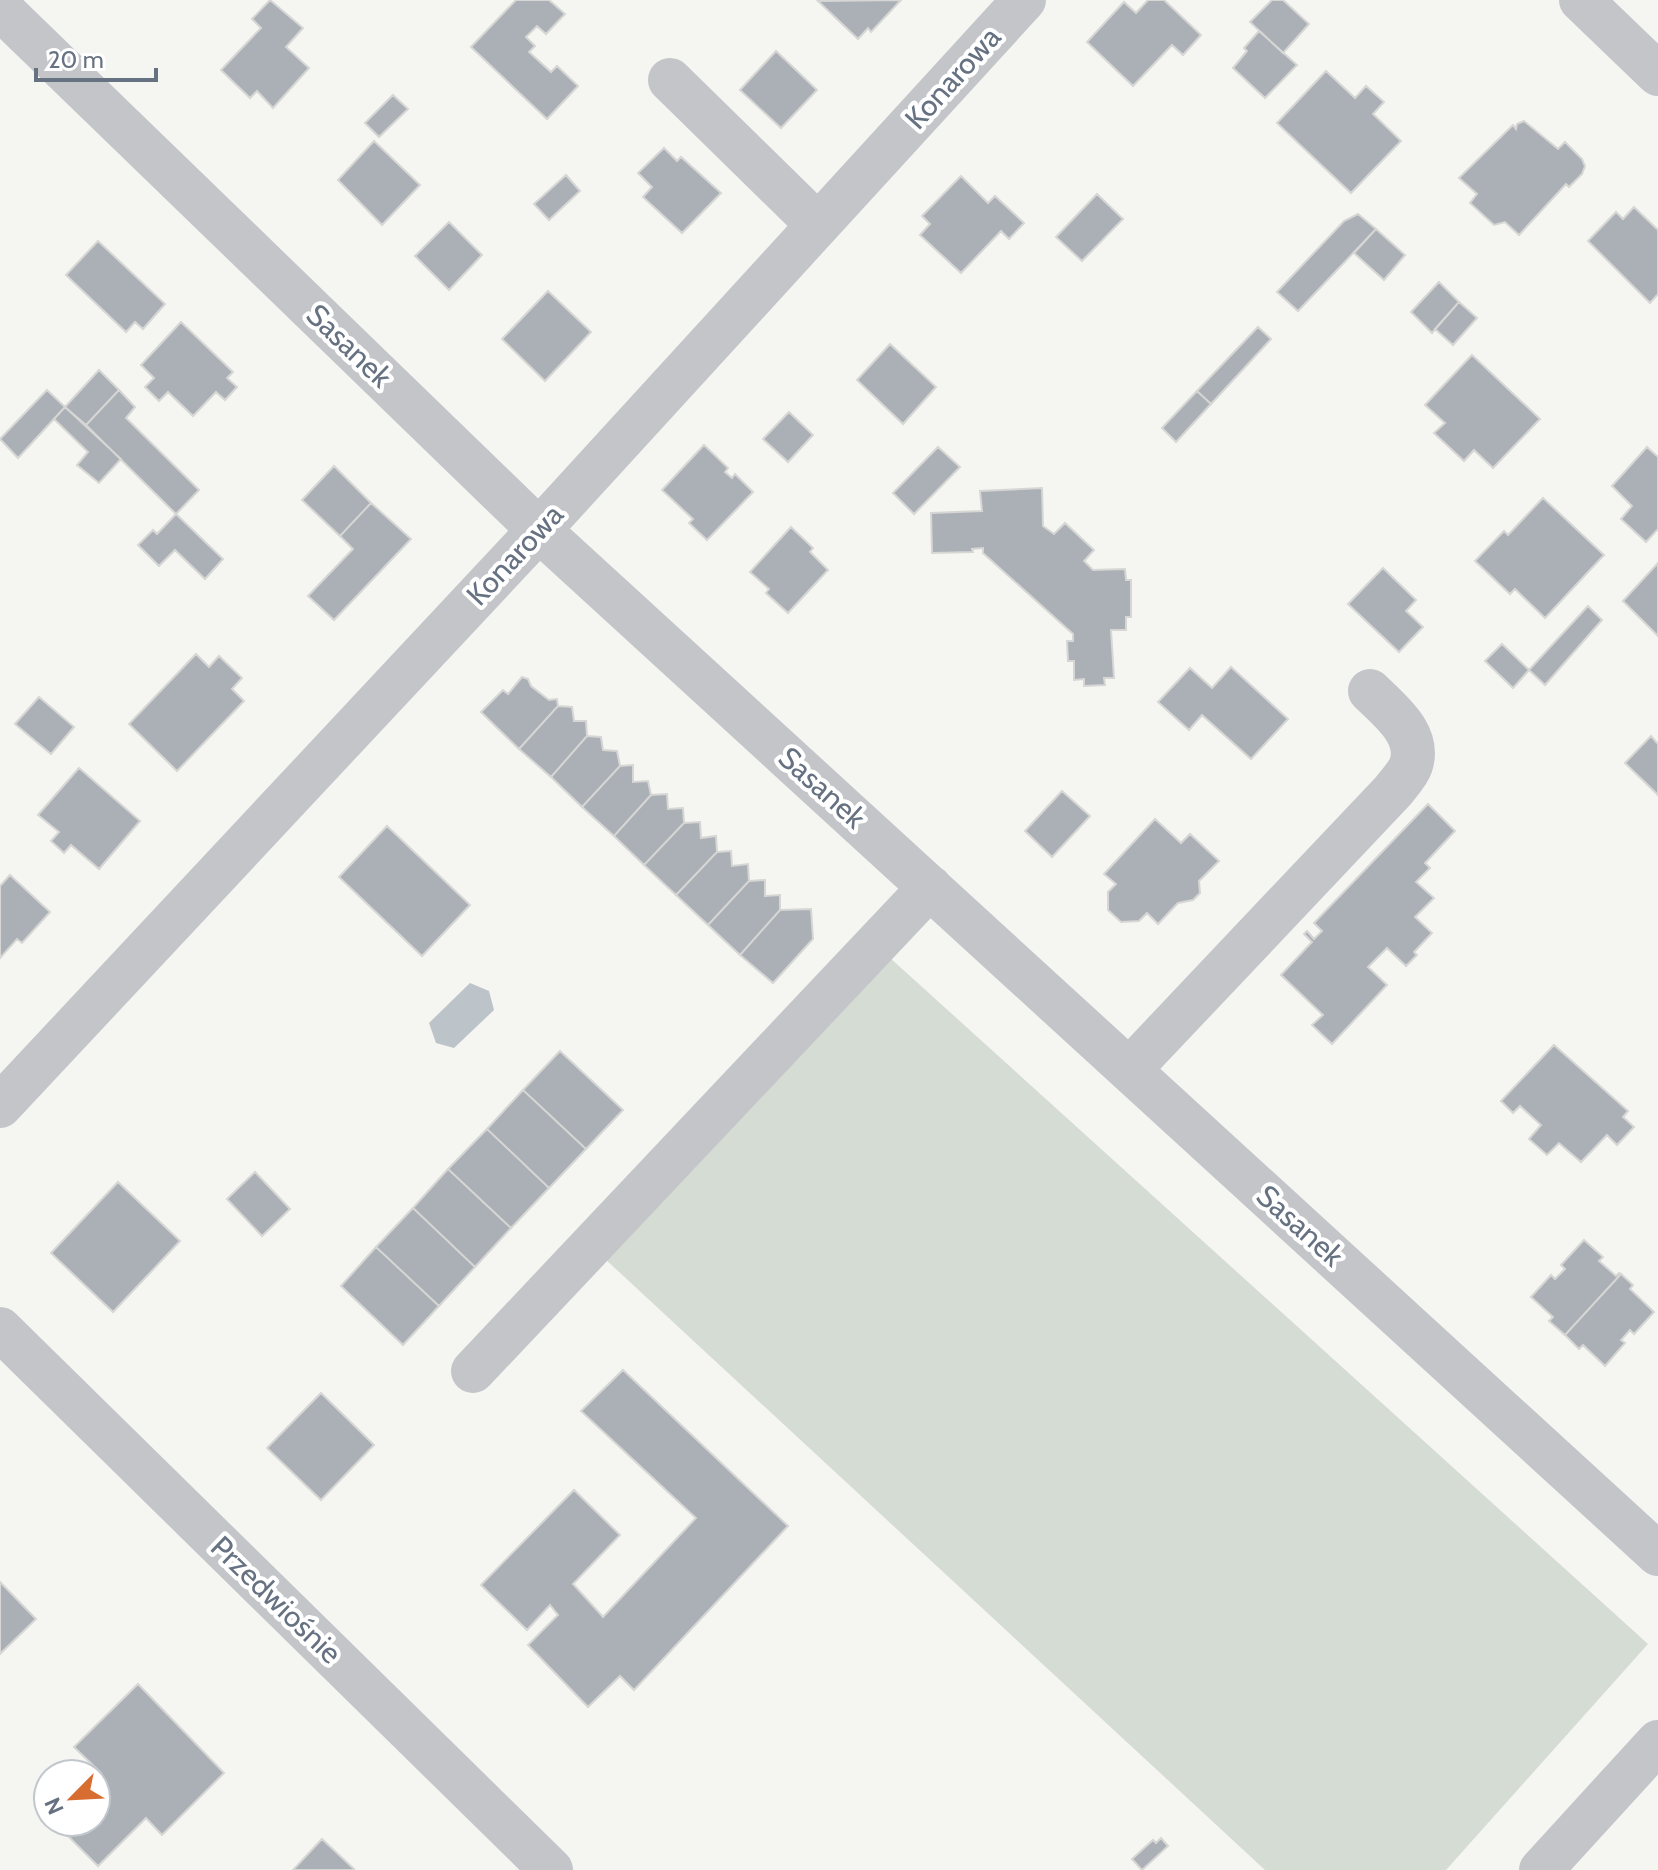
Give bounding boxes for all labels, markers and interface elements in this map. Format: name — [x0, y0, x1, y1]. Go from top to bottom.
street label: Konarowa — [897, 18, 1009, 137]
scale bar — [36, 32, 156, 82]
text: 20 m — [48, 45, 104, 74]
street label: Sasanek — [299, 296, 400, 396]
street label: Konarowa — [458, 496, 571, 613]
street label: Sasanek — [771, 739, 874, 837]
street label: Sasanek — [1249, 1177, 1352, 1275]
street label: Przedwiośnie — [203, 1528, 350, 1671]
north arrow — [32, 1758, 112, 1838]
text: N — [39, 1793, 70, 1819]

